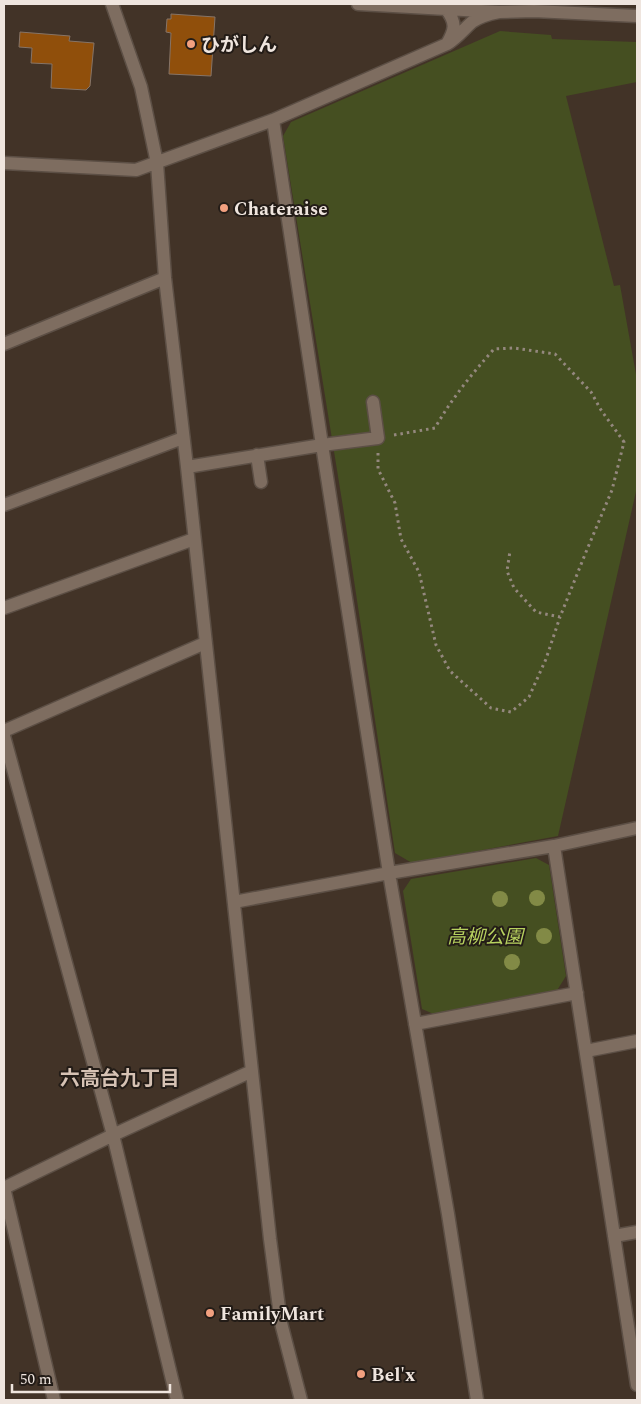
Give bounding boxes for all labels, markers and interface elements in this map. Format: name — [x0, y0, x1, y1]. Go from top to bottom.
place label: ひがしん — [201, 31, 277, 60]
marker: ひがしん — [185, 38, 197, 50]
place label: Chateraise — [234, 195, 328, 224]
marker: Chateraise — [218, 202, 230, 214]
park label: 高柳公園 — [447, 923, 526, 952]
district label: 六高台九丁目 — [60, 1064, 180, 1094]
place label: FamilyMart — [220, 1300, 324, 1329]
marker: FamilyMart — [204, 1307, 216, 1319]
place label: Bel'x — [371, 1361, 416, 1390]
scale bar — [12, 1362, 170, 1394]
text: 50 m — [20, 1368, 52, 1391]
marker: Bel'x — [355, 1368, 367, 1380]

